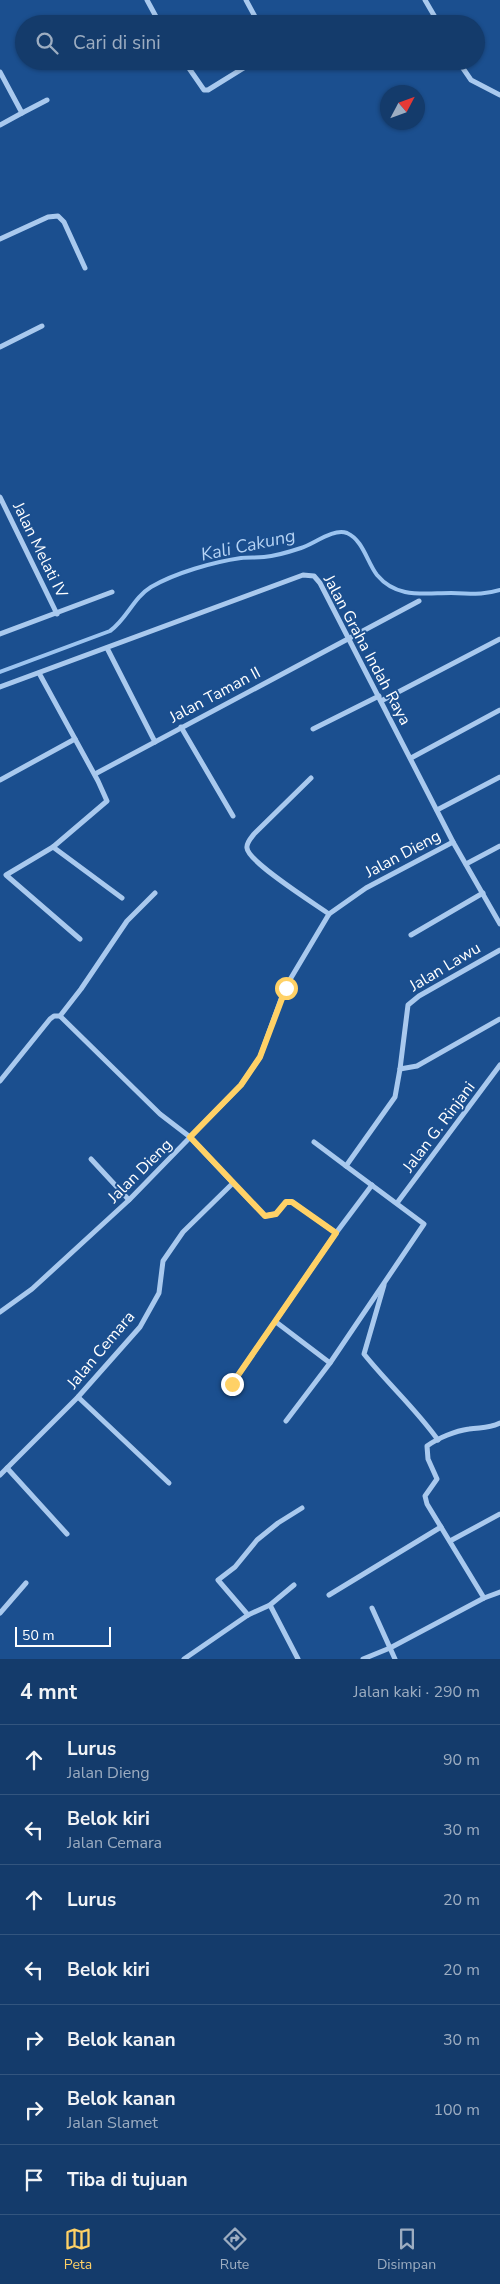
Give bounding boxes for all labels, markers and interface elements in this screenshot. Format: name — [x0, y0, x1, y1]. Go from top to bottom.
search box — [15, 15, 485, 70]
icon: search — [33, 29, 61, 57]
text: Cari di sini — [73, 30, 161, 56]
north arrow — [380, 85, 425, 130]
street label: Jalan Melati IV — [7, 498, 73, 602]
water label: Kali Cakung — [198, 523, 298, 567]
street label: Jalan Graha Indah Raya — [318, 570, 416, 729]
street label: Jalan Taman II — [165, 662, 265, 729]
street label: Jalan Dieng — [360, 825, 445, 884]
street label: Jalan Lawu — [404, 937, 485, 997]
route start — [275, 977, 298, 1000]
street label: Jalan G. Rinjani — [397, 1077, 480, 1178]
street label: Jalan Dieng — [102, 1134, 177, 1209]
street label: Jalan Cemara — [61, 1307, 140, 1394]
route end — [221, 1373, 244, 1396]
scale bar — [15, 1624, 111, 1647]
text: 50 m — [22, 1626, 54, 1645]
text: 4 mnt — [20, 1678, 77, 1706]
text: Jalan kaki · 290 m — [353, 1681, 480, 1703]
text: Lurus — [67, 1736, 116, 1762]
icon: ahead — [20, 1746, 48, 1774]
text: 90 m — [443, 1749, 480, 1771]
text: Jalan Dieng — [67, 1762, 150, 1784]
text: Belok kiri — [67, 1806, 150, 1832]
icon: left — [20, 1816, 48, 1844]
text: 30 m — [443, 1819, 480, 1841]
text: Jalan Cemara — [67, 1832, 162, 1854]
icon: ahead — [20, 1886, 48, 1914]
text: Lurus — [67, 1887, 116, 1913]
text: 20 m — [443, 1889, 480, 1911]
icon: left — [20, 1956, 48, 1984]
text: Belok kiri — [67, 1957, 150, 1983]
text: 20 m — [443, 1959, 480, 1981]
icon: right — [20, 2026, 48, 2054]
text: Belok kanan — [67, 2027, 176, 2053]
text: 30 m — [443, 2029, 480, 2051]
text: Belok kanan — [67, 2086, 176, 2112]
icon: right — [20, 2096, 48, 2124]
text: 100 m — [433, 2099, 480, 2121]
text: Jalan Slamet — [67, 2112, 158, 2134]
icon: arrive — [20, 2166, 48, 2194]
text: Tiba di tujuan — [67, 2167, 188, 2193]
tab: Peta — [64, 2225, 92, 2274]
tab: Rute — [220, 2225, 249, 2274]
tab: Disimpan — [377, 2225, 436, 2274]

